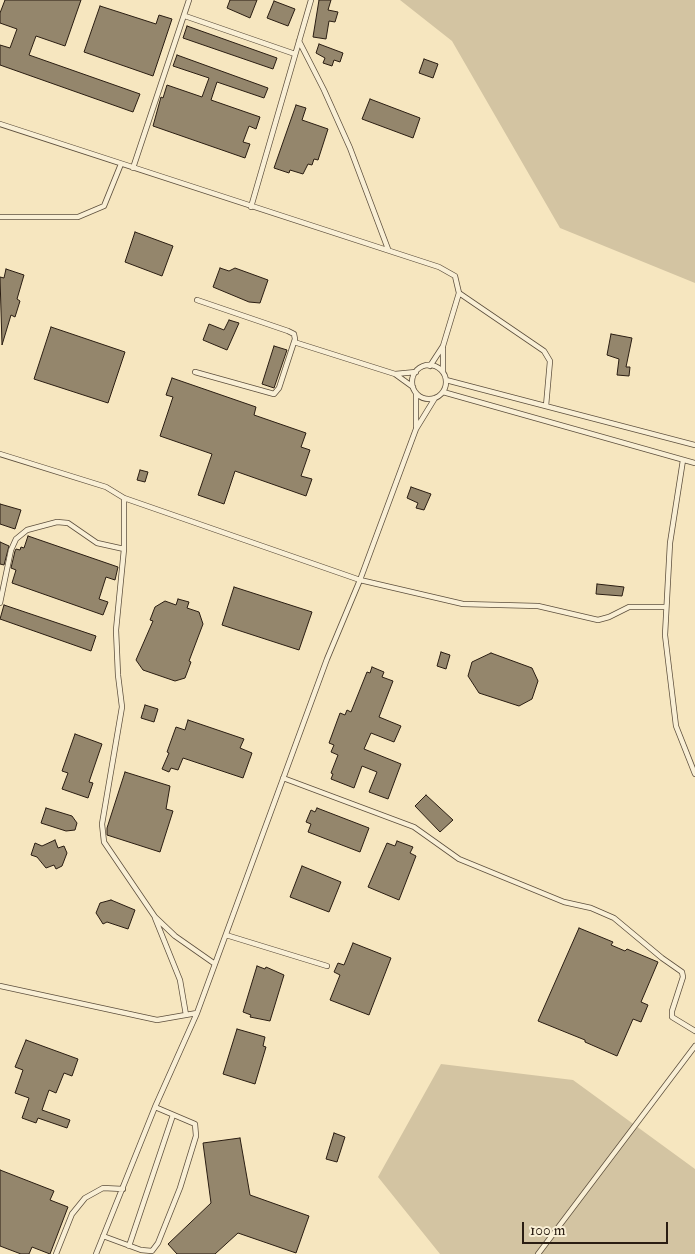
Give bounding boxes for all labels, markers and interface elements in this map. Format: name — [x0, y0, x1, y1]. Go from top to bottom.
scale bar — [525, 1212, 671, 1244]
text: 100 m — [530, 1221, 565, 1240]

